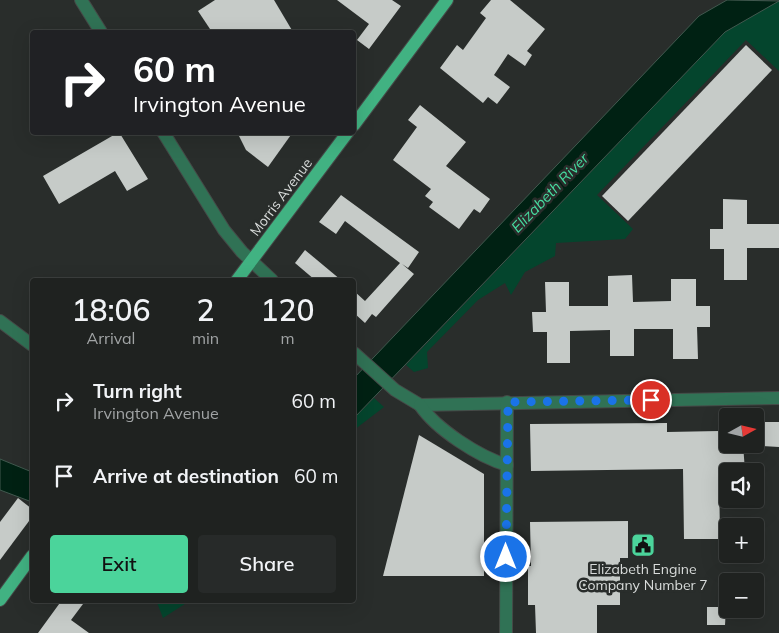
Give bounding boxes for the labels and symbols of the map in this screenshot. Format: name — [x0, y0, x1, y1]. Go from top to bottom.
water label: Elizabeth River — [507, 149, 593, 236]
street label: Morris Avenue — [246, 154, 316, 240]
pin — [630, 379, 672, 421]
north arrow — [719, 408, 764, 452]
position arrow — [479, 530, 531, 582]
public building icon: Elizabeth Engine Company Number 7 — [630, 532, 656, 558]
place label: Elizabeth Engine Company Number 7 — [578, 560, 708, 594]

